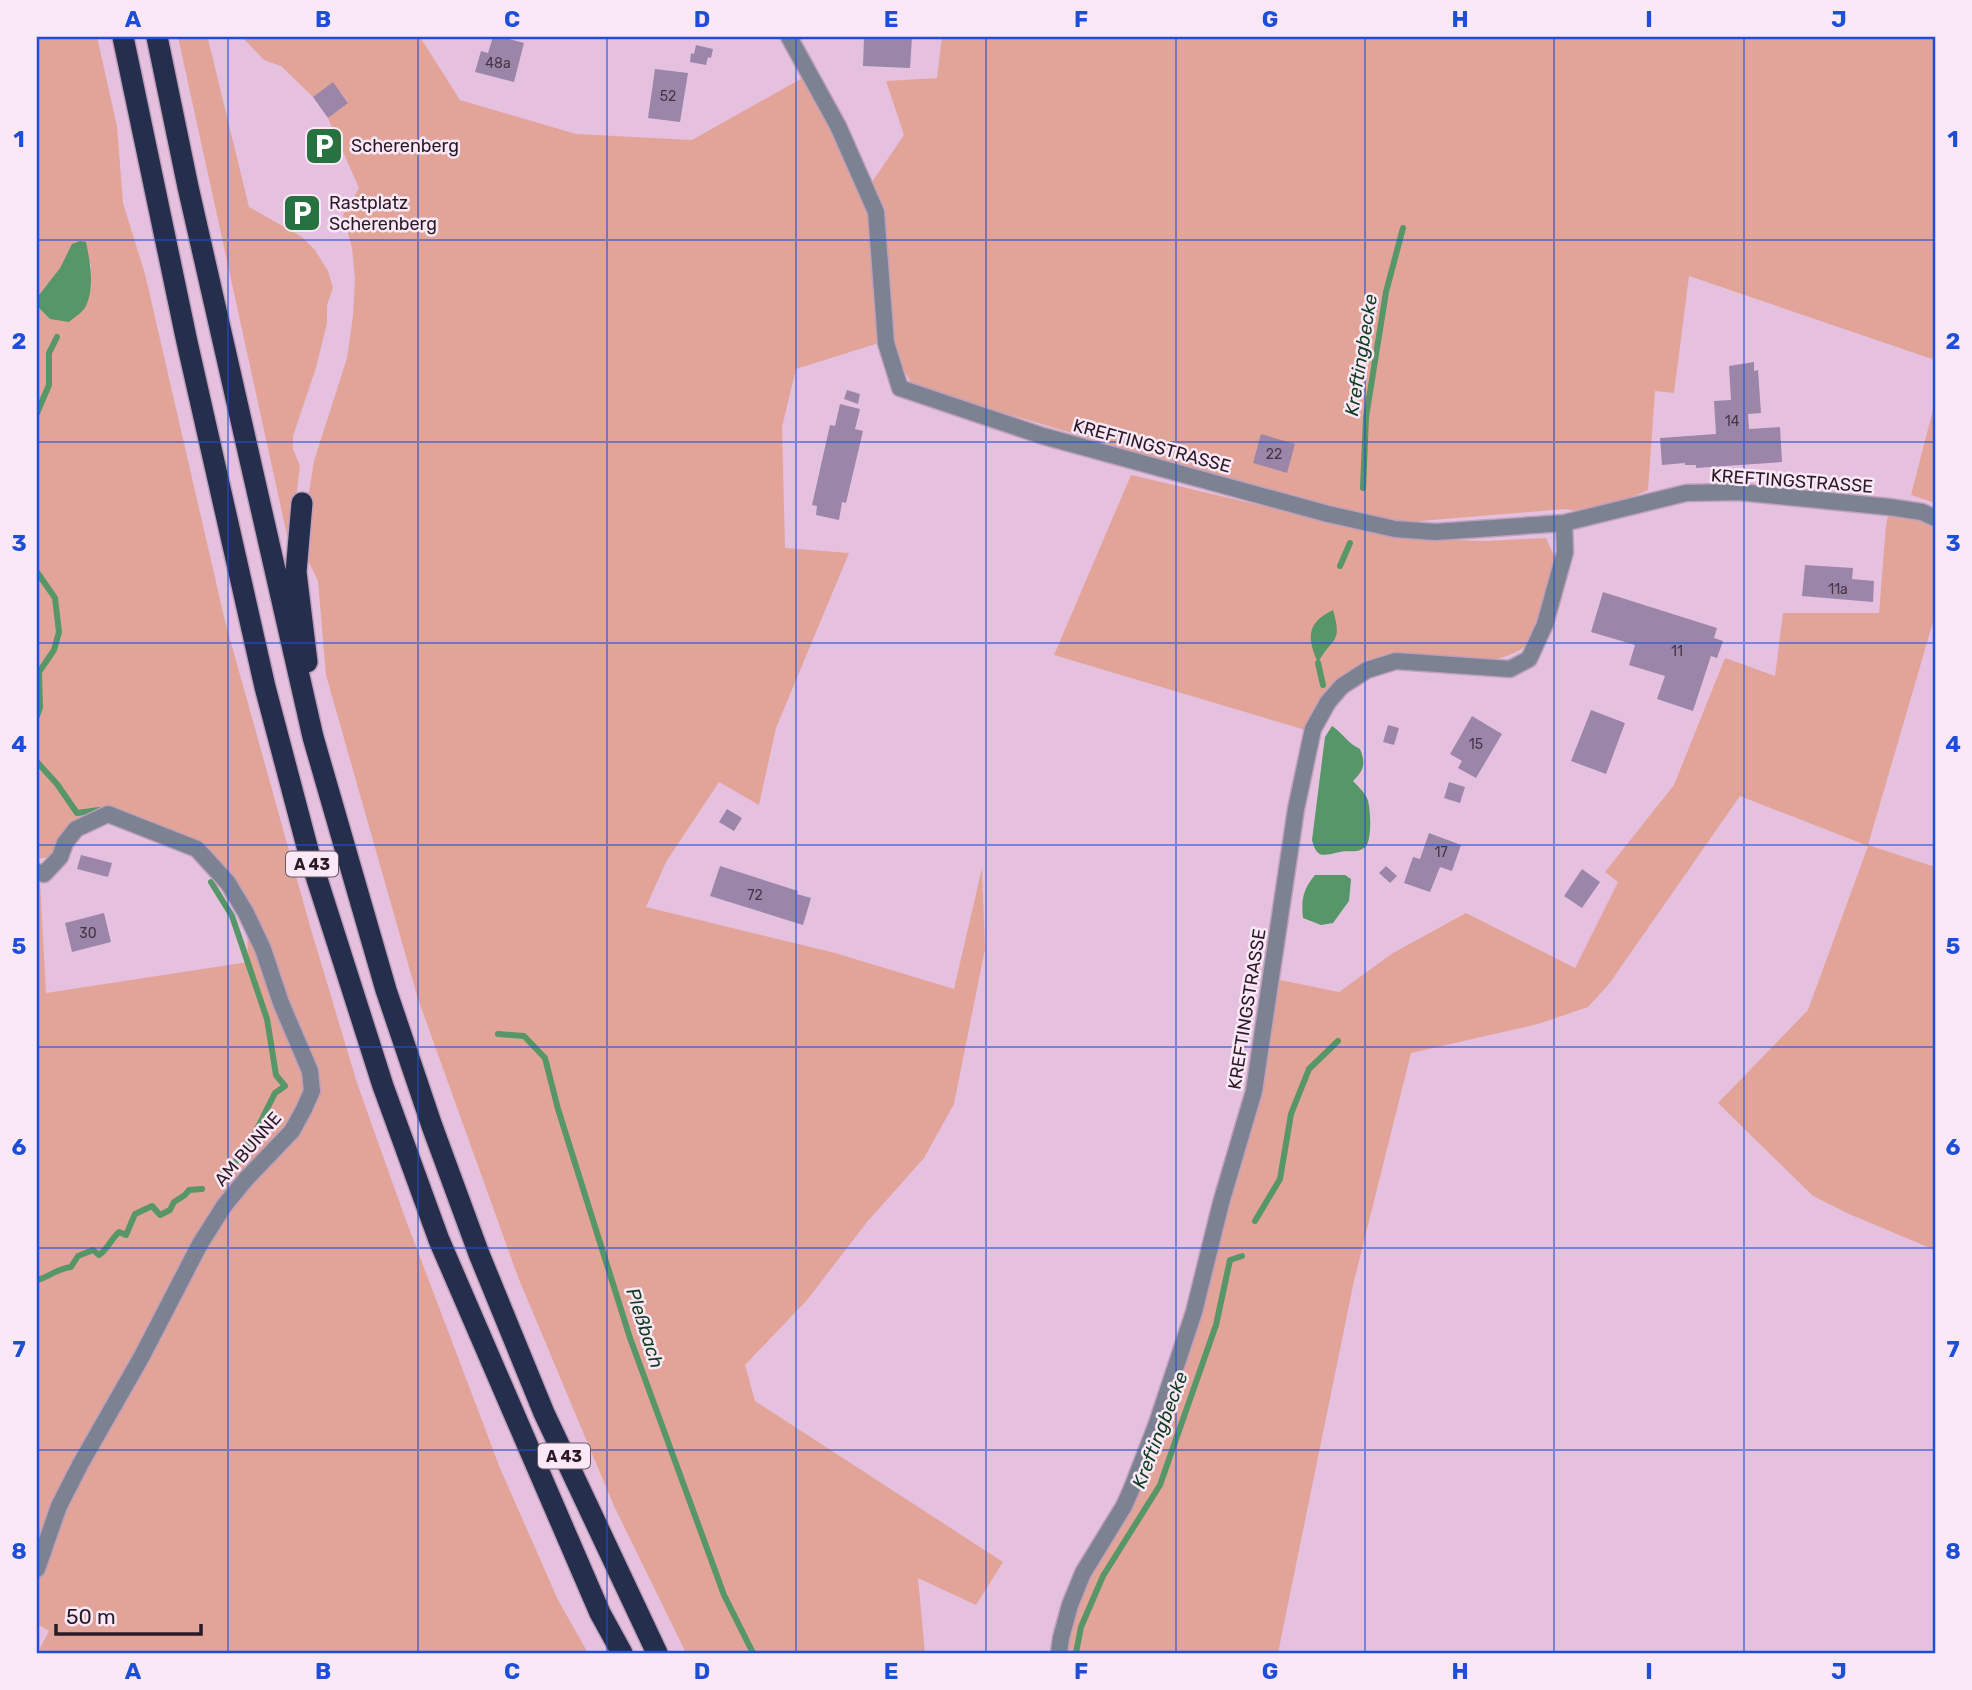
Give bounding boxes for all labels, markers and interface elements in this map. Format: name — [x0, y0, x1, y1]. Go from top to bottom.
text: A — [125, 5, 142, 33]
text: B — [315, 5, 331, 33]
text: C — [504, 5, 520, 33]
text: D — [694, 5, 710, 33]
text: E — [884, 5, 898, 33]
text: F — [1074, 5, 1088, 33]
text: G — [1262, 5, 1278, 33]
text: H — [1451, 5, 1469, 33]
text: I — [1645, 5, 1653, 33]
text: J — [1831, 5, 1847, 33]
house number: 48a — [485, 55, 511, 72]
house number: 52 — [660, 88, 676, 105]
text: 1 — [13, 125, 25, 153]
parking icon: Scherenberg — [303, 125, 345, 167]
text: 1 — [1947, 125, 1959, 153]
place label: Scherenberg — [351, 135, 459, 157]
parking icon: Rastplatz Scherenberg — [281, 192, 323, 234]
place label: Rastplatz Scherenberg — [329, 192, 437, 235]
water label: Kreftingbecke — [1340, 292, 1382, 418]
text: 2 — [12, 327, 26, 355]
text: 2 — [1946, 327, 1960, 355]
house number: 14 — [1725, 413, 1740, 430]
street label: KREFTINGSTRASSE — [1071, 414, 1233, 478]
house number: 22 — [1266, 446, 1282, 463]
street label: KREFTINGSTRASSE — [1710, 464, 1874, 498]
text: 3 — [11, 529, 27, 557]
text: 3 — [1945, 529, 1961, 557]
house number: 11a — [1828, 581, 1848, 598]
house number: 11 — [1671, 643, 1683, 660]
text: 4 — [11, 730, 27, 758]
text: 4 — [1945, 730, 1961, 758]
house number: 15 — [1469, 736, 1483, 753]
house number: 17 — [1434, 844, 1448, 861]
road number: A 43 — [286, 852, 338, 876]
house number: 72 — [747, 887, 763, 904]
house number: 30 — [79, 925, 97, 942]
street label: KREFTINGSTRASSE — [1223, 927, 1271, 1091]
text: 5 — [12, 932, 27, 960]
text: 5 — [1946, 932, 1961, 960]
street label: AM BUNNE — [210, 1107, 286, 1191]
text: 6 — [12, 1133, 27, 1161]
text: 6 — [1946, 1133, 1961, 1161]
water label: Pleßbach — [621, 1285, 669, 1371]
text: 7 — [12, 1335, 26, 1363]
text: 7 — [1946, 1335, 1960, 1363]
water label: Kreftingbecke — [1127, 1368, 1193, 1492]
road number: A 43 — [538, 1444, 590, 1468]
text: 8 — [11, 1537, 27, 1565]
text: 8 — [1945, 1537, 1961, 1565]
scale bar — [56, 1592, 201, 1636]
text: 50 m — [66, 1604, 116, 1629]
text: A — [125, 1657, 142, 1685]
text: B — [315, 1657, 331, 1685]
text: C — [504, 1657, 520, 1685]
text: D — [694, 1657, 710, 1685]
text: E — [884, 1657, 898, 1685]
text: F — [1074, 1657, 1088, 1685]
text: G — [1262, 1657, 1278, 1685]
text: H — [1451, 1657, 1469, 1685]
text: I — [1645, 1657, 1653, 1685]
text: J — [1831, 1657, 1847, 1685]

